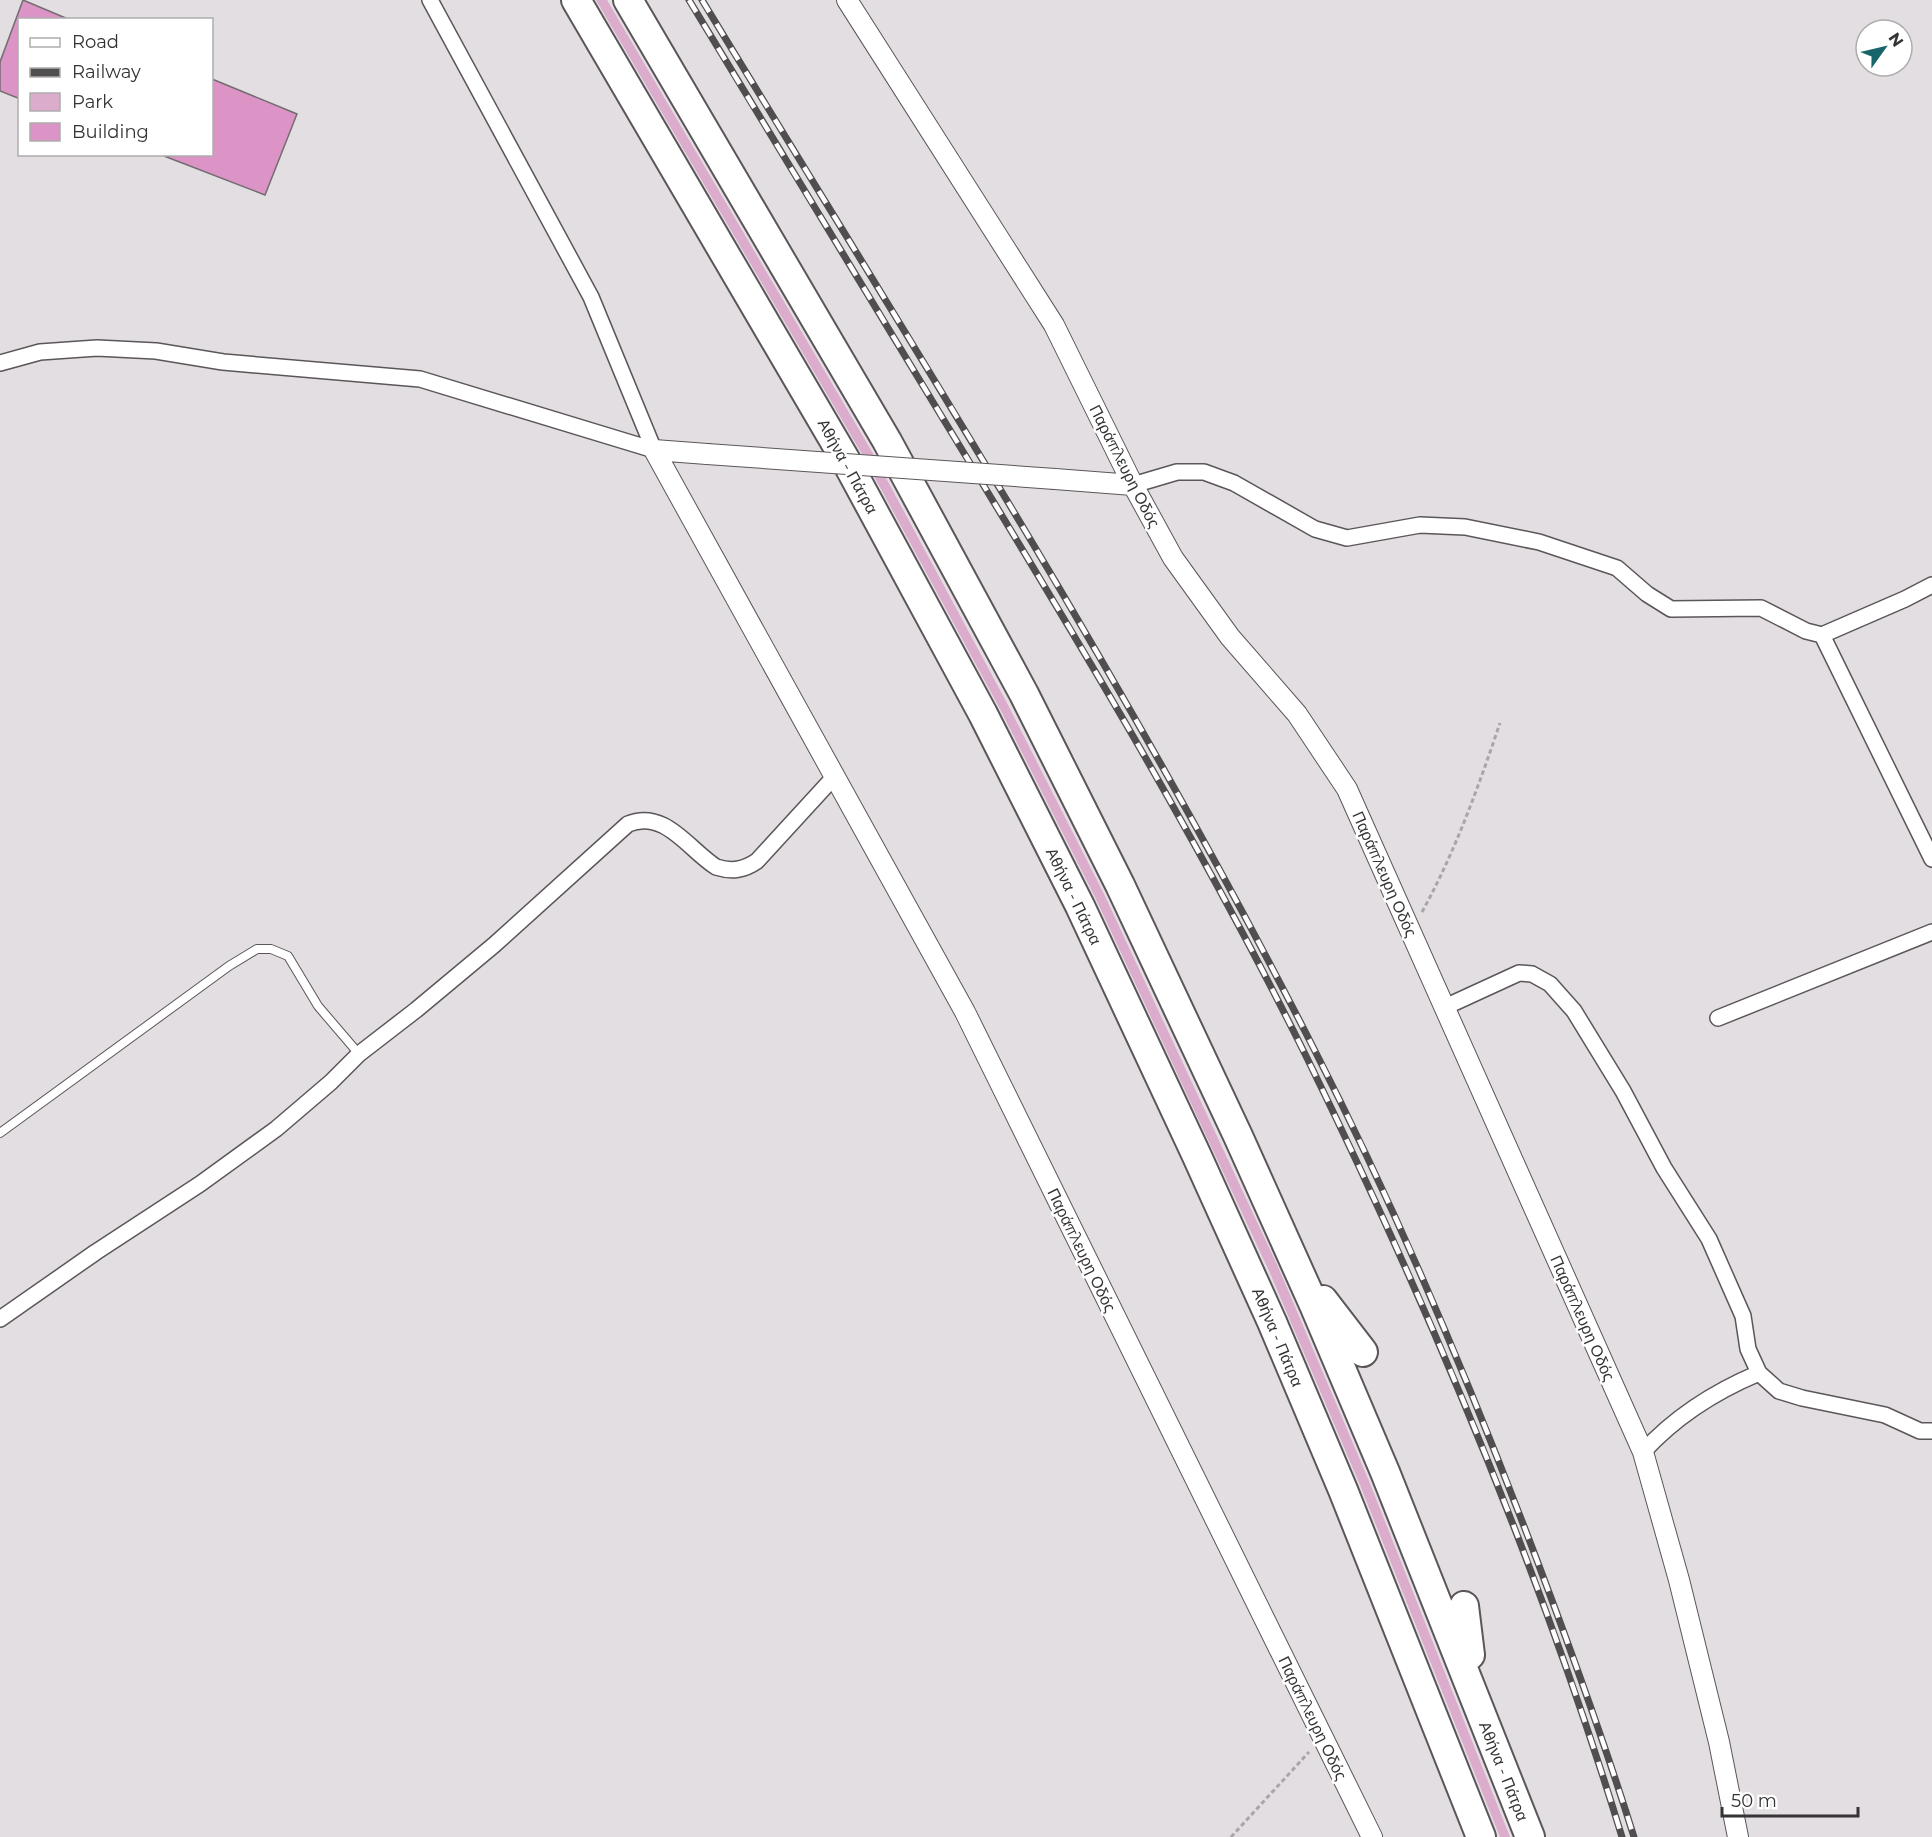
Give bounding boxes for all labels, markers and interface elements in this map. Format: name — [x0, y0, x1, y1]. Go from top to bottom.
legend — [18, 18, 213, 156]
north arrow — [1854, 18, 1914, 78]
text: N — [1885, 29, 1908, 51]
text: Road — [72, 31, 119, 53]
text: Railway — [72, 61, 141, 83]
text: Park — [72, 91, 113, 113]
text: Building — [72, 121, 149, 143]
street label: Παράπλευρη Οδός — [1085, 402, 1164, 531]
street label: Αθήνα - Πάτρα — [814, 415, 881, 517]
street label: Παράπλευρη Οδός — [1348, 808, 1421, 940]
street label: Αθήνα - Πάτρα — [1042, 845, 1105, 948]
street label: Παράπλευρη Οδός — [1043, 1185, 1120, 1315]
street label: Παράπλευρη Οδός — [1546, 1252, 1619, 1384]
street label: Αθήνα - Πάτρα — [1248, 1285, 1307, 1390]
street label: Παράπλευρη Οδός — [1274, 1653, 1351, 1783]
street label: Αθήνα - Πάτρα — [1475, 1719, 1532, 1824]
scale bar — [1722, 1780, 1858, 1818]
text: 50 m — [1731, 1790, 1777, 1812]

